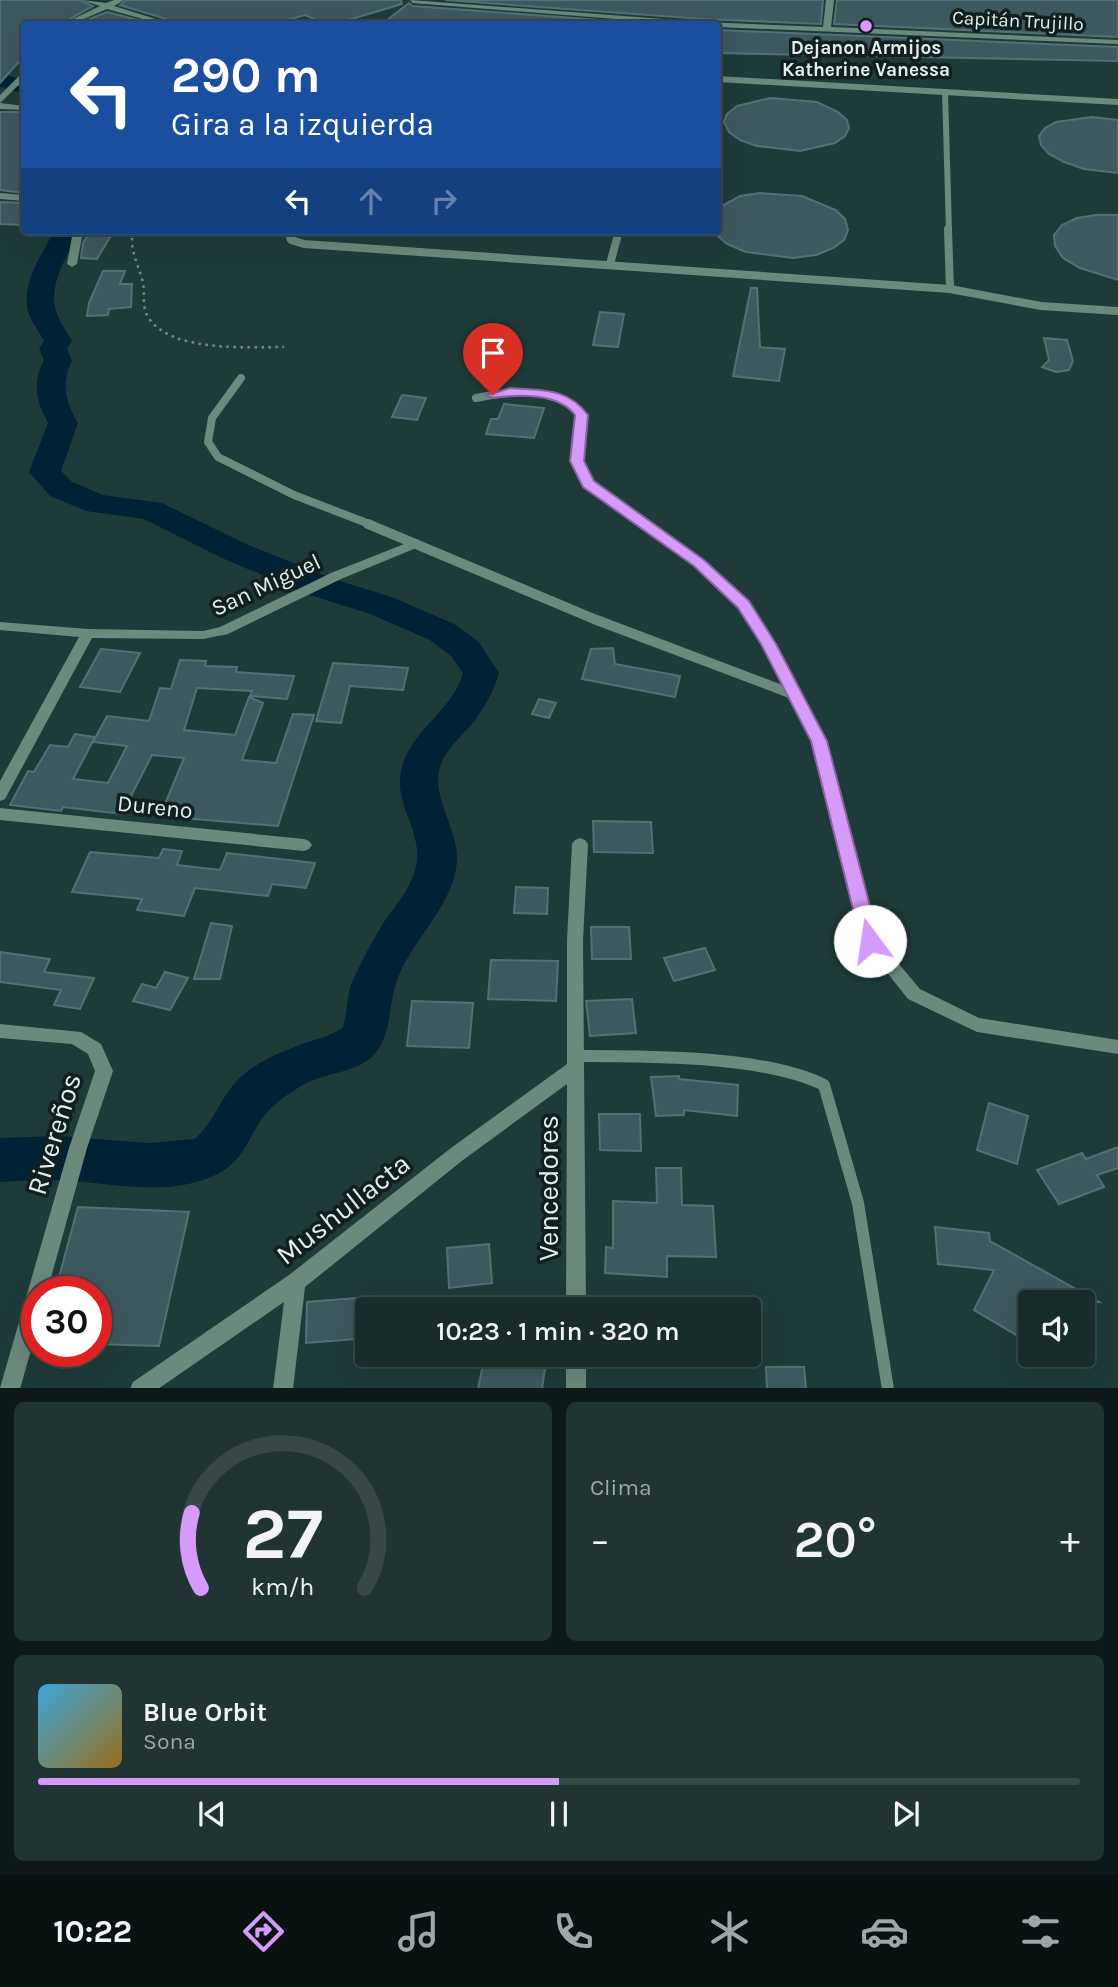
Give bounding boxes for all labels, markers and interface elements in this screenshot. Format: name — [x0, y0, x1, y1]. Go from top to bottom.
street label: Capitán Trujillo — [952, 7, 1084, 35]
marker: Dejanon Armijos Katherine Vanessa — [858, 18, 874, 34]
place label: Dejanon Armijos Katherine Vanessa — [782, 37, 950, 81]
text: 290 m — [171, 47, 320, 104]
icon: left — [56, 49, 147, 140]
text: Gira a la izquierda — [171, 106, 434, 143]
icon: left — [279, 182, 317, 220]
icon: ahead — [352, 182, 390, 220]
icon: right — [425, 182, 463, 220]
pin — [463, 323, 523, 395]
icon: arrive — [474, 334, 512, 372]
street label: San Miguel — [207, 548, 325, 622]
street label: Dureno — [116, 790, 194, 824]
position arrow — [833, 904, 907, 978]
street label: Rivereños — [20, 1069, 88, 1199]
street label: Vencedores — [532, 1115, 565, 1261]
street label: Mushullacta — [270, 1147, 416, 1271]
speed limit sign: 30 — [21, 1276, 112, 1367]
map controls — [1018, 1290, 1095, 1367]
button: sound — [1018, 1290, 1095, 1367]
text: 10:23 · 1 min · 320 m — [436, 1316, 680, 1347]
text: Clima — [590, 1474, 652, 1501]
text: 27 — [243, 1491, 323, 1576]
text: 20° — [794, 1509, 876, 1570]
text: − — [590, 1518, 610, 1563]
text: + — [1060, 1518, 1080, 1563]
text: km/h — [251, 1571, 315, 1600]
text: Blue Orbit — [143, 1697, 267, 1728]
text: Sona — [143, 1728, 196, 1755]
icon: previous — [193, 1795, 231, 1833]
icon: pause — [540, 1795, 578, 1833]
icon: next — [887, 1795, 925, 1833]
icon: directions — [239, 1907, 288, 1956]
icon: music — [394, 1907, 443, 1956]
icon: phone — [549, 1907, 598, 1956]
icon: climate — [705, 1907, 754, 1956]
icon: car — [860, 1907, 909, 1956]
icon: filters — [1016, 1907, 1065, 1956]
text: 10:22 — [53, 1913, 132, 1950]

